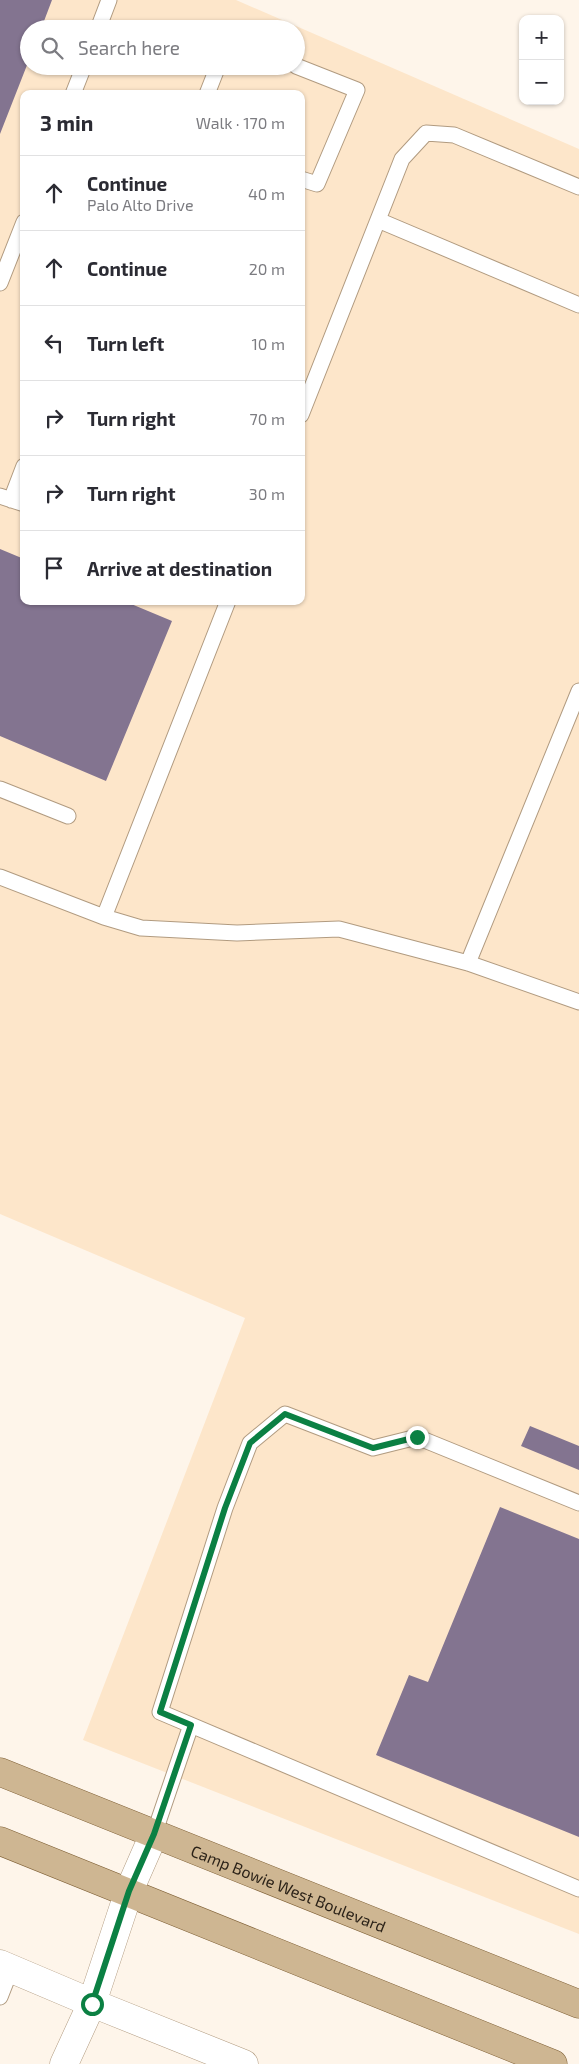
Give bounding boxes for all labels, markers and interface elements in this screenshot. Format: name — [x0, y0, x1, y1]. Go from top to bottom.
map controls — [519, 15, 564, 105]
button: + — [519, 15, 564, 60]
search box — [20, 20, 305, 75]
icon: search — [38, 34, 66, 62]
text: Search here — [78, 36, 180, 59]
button: − — [519, 60, 564, 105]
text: 3 min — [40, 110, 93, 135]
text: Walk · 170 m — [196, 113, 285, 132]
text: Continue — [87, 172, 167, 195]
icon: ahead — [40, 179, 68, 207]
text: 40 m — [248, 184, 285, 203]
text: Palo Alto Drive — [87, 195, 194, 214]
icon: ahead — [40, 254, 68, 282]
text: Continue — [87, 257, 167, 280]
text: 20 m — [249, 259, 285, 278]
icon: left — [40, 329, 68, 357]
text: Turn left — [87, 332, 164, 355]
text: 10 m — [251, 334, 285, 353]
icon: right — [40, 404, 68, 432]
text: Turn right — [87, 407, 175, 430]
text: 70 m — [250, 409, 285, 428]
icon: right — [40, 479, 68, 507]
text: Turn right — [87, 482, 175, 505]
text: 30 m — [249, 484, 285, 503]
icon: arrive — [40, 554, 68, 582]
text: Arrive at destination — [87, 557, 272, 580]
route end — [406, 1426, 429, 1449]
street label: Camp Bowie West Boulevard — [188, 1840, 389, 1935]
route start — [81, 1993, 104, 2016]

